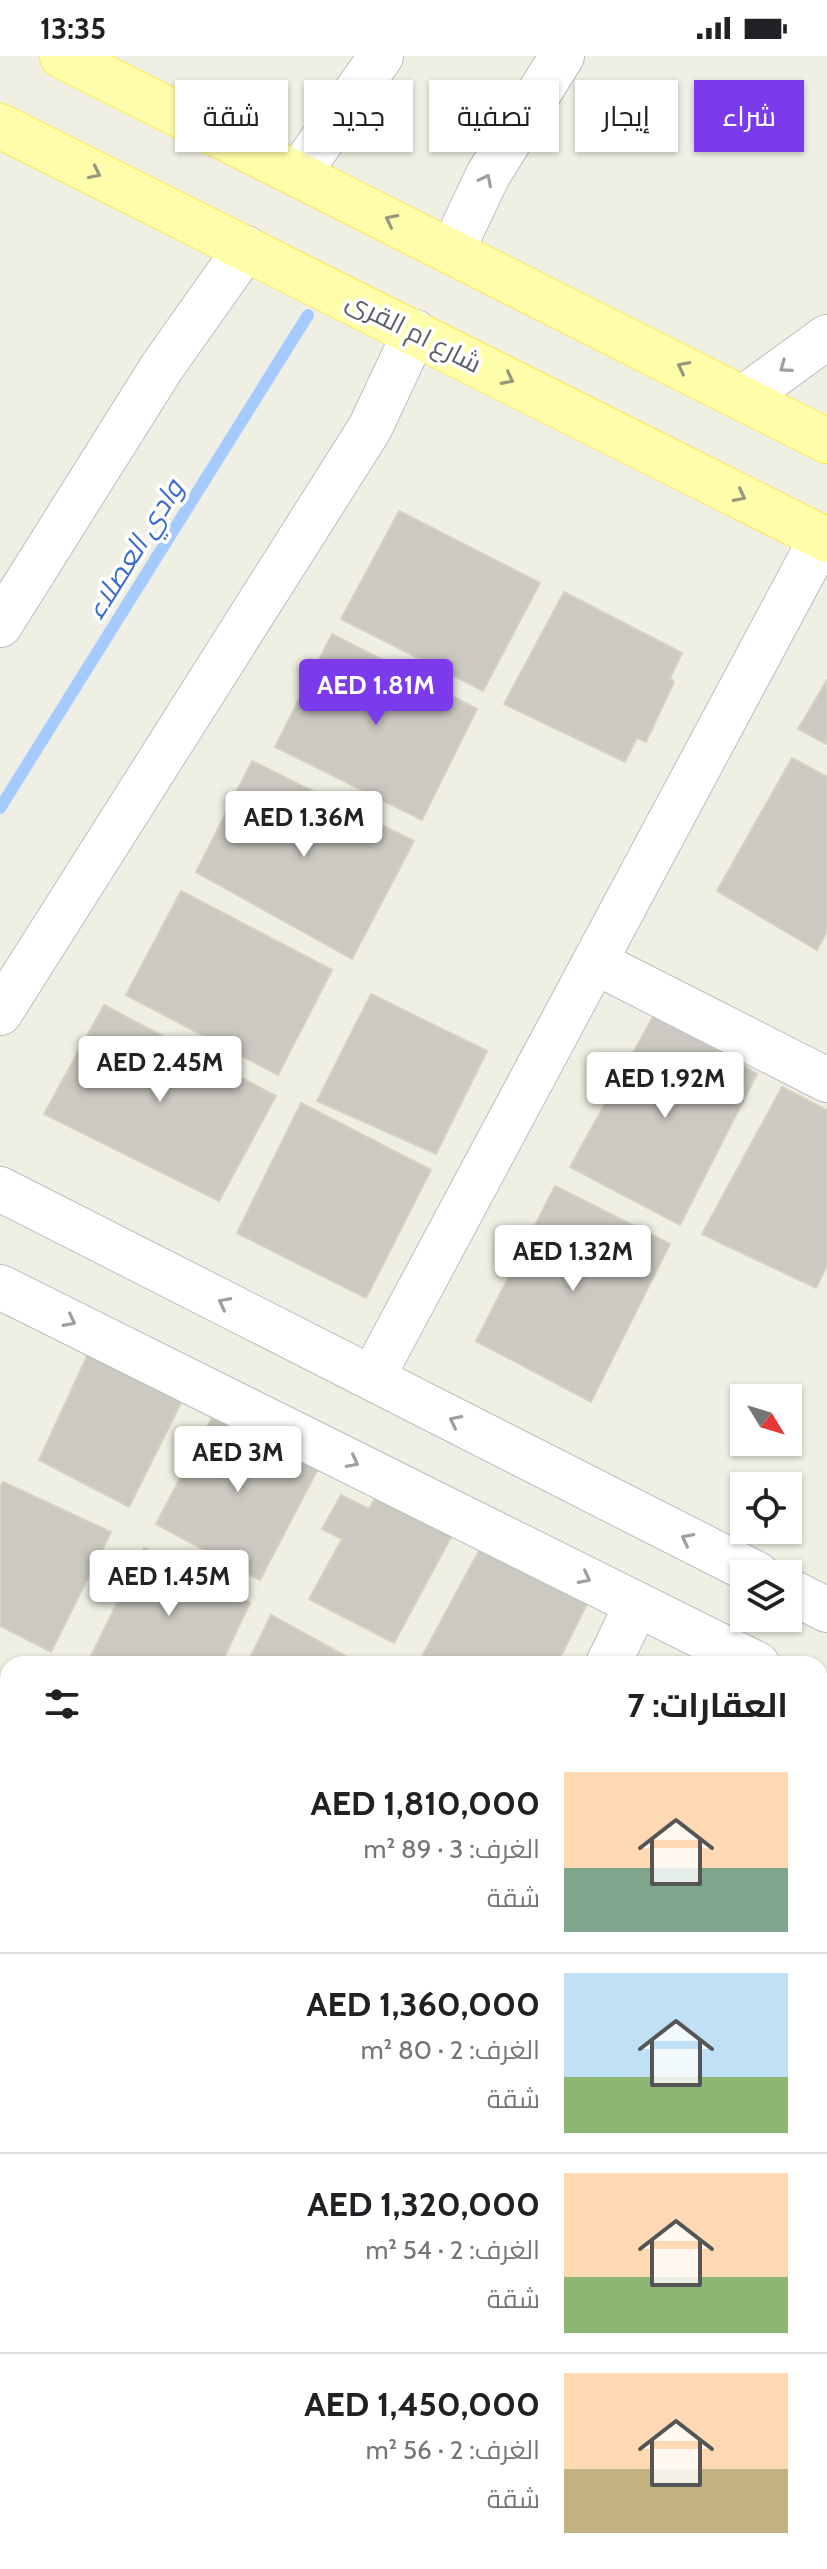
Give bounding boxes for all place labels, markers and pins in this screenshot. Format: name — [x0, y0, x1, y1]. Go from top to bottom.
pin: AED 1.81M — [284, 659, 468, 727]
pin: AED 1.36M — [212, 791, 396, 859]
pin: AED 2.45M — [68, 1036, 252, 1104]
pin: AED 1.92M — [573, 1052, 757, 1120]
pin: AED 1.32M — [481, 1225, 665, 1293]
pin: AED 3M — [173, 1426, 303, 1494]
pin: AED 1.45M — [77, 1550, 261, 1618]

